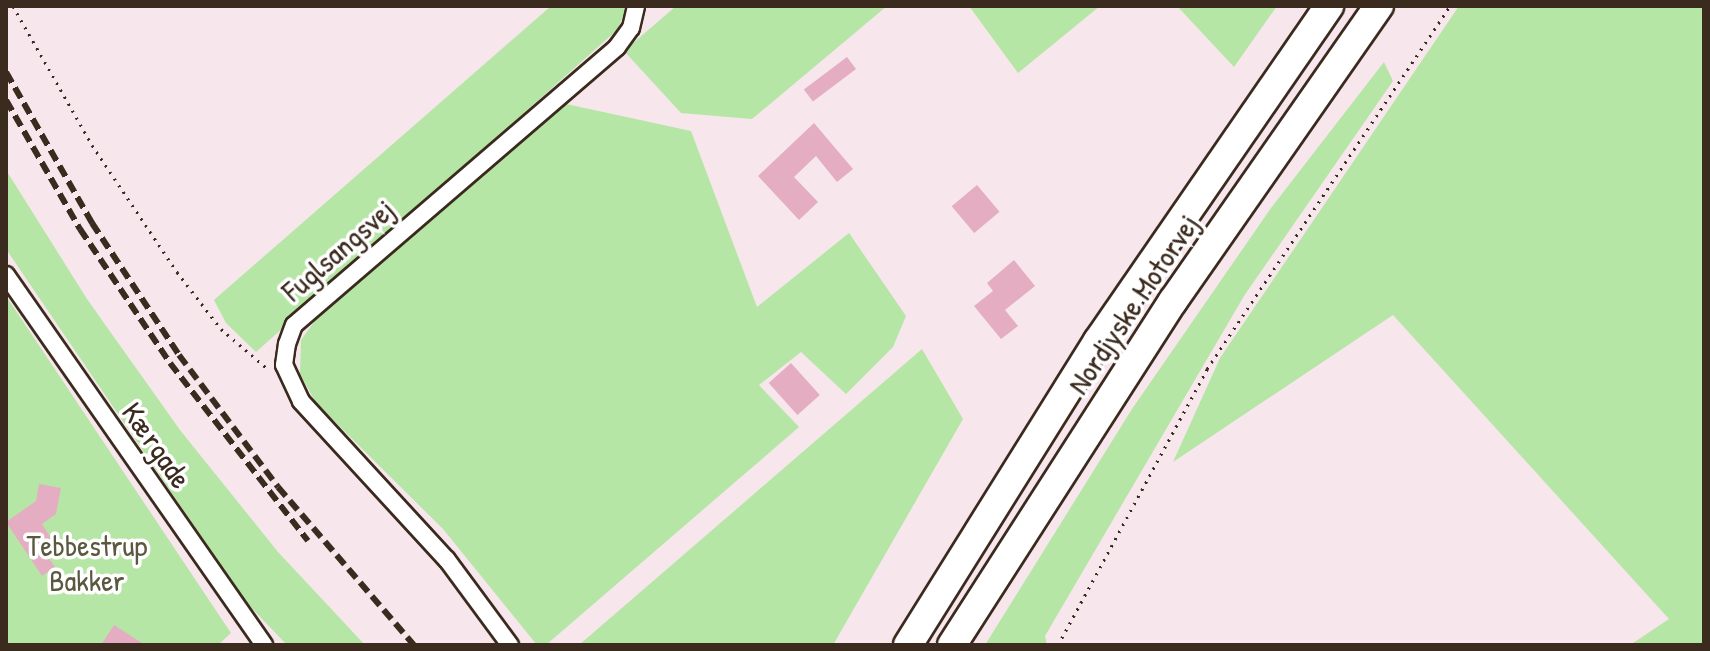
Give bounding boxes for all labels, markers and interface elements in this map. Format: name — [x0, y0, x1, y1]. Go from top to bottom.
street label: Fuglsangsvej — [274, 191, 402, 309]
street label: Nordjyske Motorvej — [1060, 207, 1206, 401]
street label: Kærgade — [115, 395, 199, 495]
park label: Tebbestrup Bakker — [27, 527, 147, 598]

